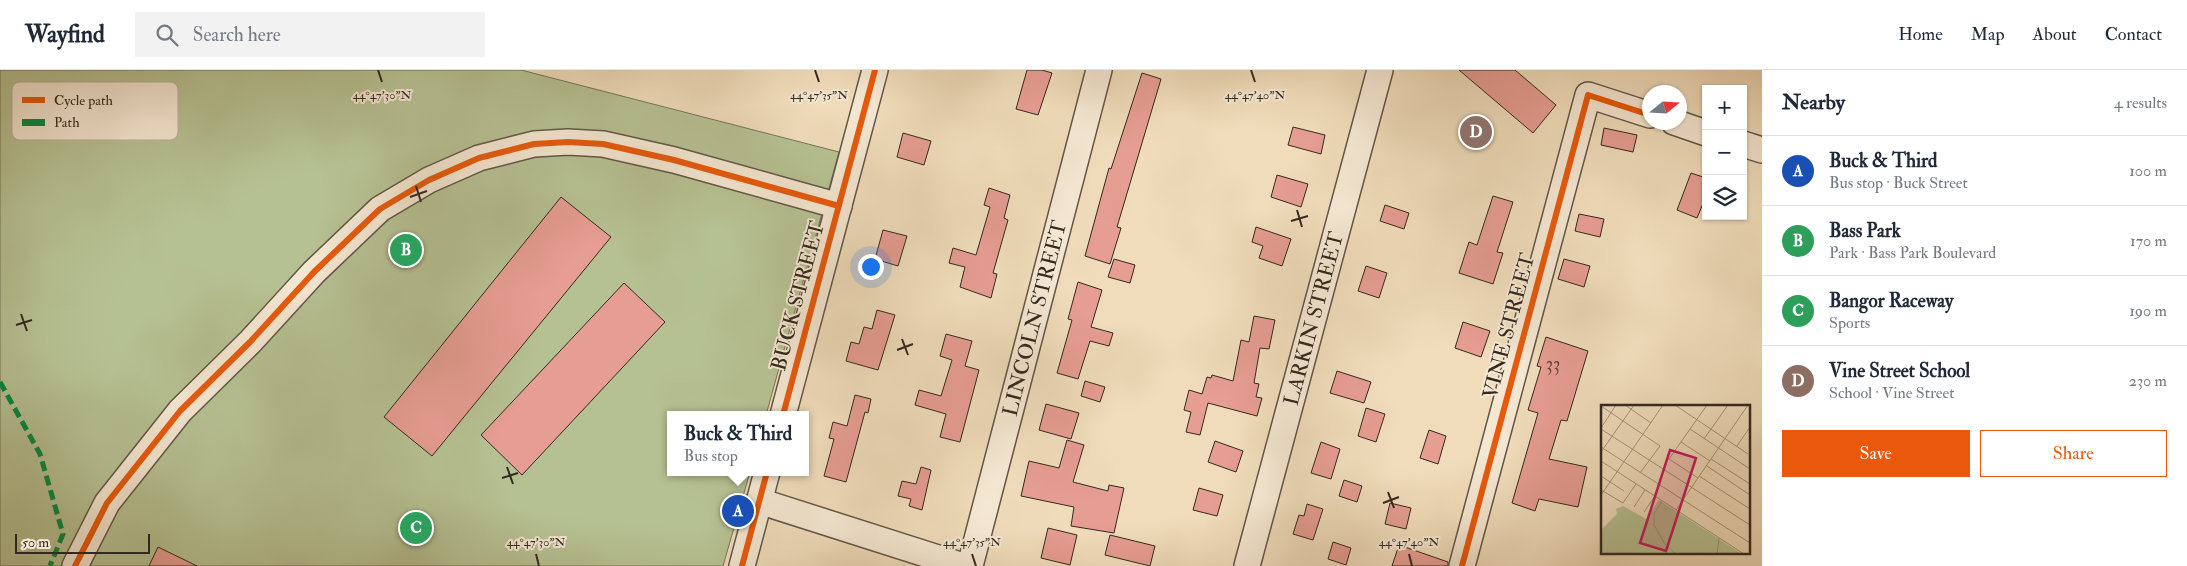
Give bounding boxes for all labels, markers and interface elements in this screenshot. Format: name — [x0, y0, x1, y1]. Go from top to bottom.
search box — [135, 12, 485, 57]
text: Wayfind — [25, 19, 105, 50]
icon: search — [153, 21, 181, 49]
text: Search here — [193, 23, 281, 47]
text: Home — [1898, 23, 1943, 46]
text: Map — [1971, 23, 2005, 46]
text: About — [2033, 23, 2077, 46]
text: Contact — [2105, 23, 2162, 46]
legend — [12, 82, 178, 140]
north arrow — [1642, 85, 1687, 130]
map controls — [1702, 85, 1747, 220]
button: + — [1702, 85, 1747, 130]
text: 44°47'30"N — [353, 88, 412, 103]
text: 44°47'35"N — [790, 88, 848, 103]
text: 44°47'40"N — [1225, 88, 1286, 103]
text: Nearby — [1782, 89, 1845, 116]
text: Cycle path — [54, 92, 114, 110]
text: 4 results — [2114, 93, 2167, 113]
pin: D — [1460, 113, 1492, 151]
text: Path — [54, 114, 80, 131]
button: − — [1702, 130, 1747, 175]
text: Buck & Third — [1829, 149, 1937, 173]
text: A — [1793, 161, 1803, 181]
text: 100 m — [2129, 161, 2167, 181]
text: Bus stop · Buck Street — [1829, 173, 1968, 193]
button: layers — [1702, 175, 1747, 220]
street label: LINCOLN STREET — [996, 217, 1073, 419]
street label: BUCK STREET — [765, 218, 831, 374]
text: Bass Park — [1829, 219, 1901, 243]
street label: LARKIN STREET — [1277, 229, 1350, 408]
pin: B — [390, 231, 422, 269]
text: B — [1793, 231, 1803, 251]
text: 170 m — [2130, 231, 2167, 251]
text: Park · Bass Park Boulevard — [1829, 243, 1996, 263]
street label: VINE STREET — [1477, 250, 1542, 402]
your location — [858, 254, 884, 280]
text: Bangor Raceway — [1829, 289, 1953, 313]
text: C — [1792, 301, 1804, 321]
text: 190 m — [2129, 301, 2167, 321]
text: Sports — [1829, 313, 1870, 333]
house number: 33 — [1546, 352, 1560, 376]
text: Vine Street School — [1829, 359, 1970, 383]
text: D — [1791, 371, 1805, 391]
text: 230 m — [2129, 371, 2167, 391]
text: School · Vine Street — [1829, 383, 1954, 403]
inset map — [1601, 405, 1750, 554]
popup — [667, 411, 809, 476]
text: Buck & Third — [684, 422, 792, 446]
button: Save — [1782, 430, 1970, 477]
button: Share — [1980, 430, 2167, 477]
text: Bus stop — [684, 446, 738, 466]
pin: A — [722, 492, 754, 530]
pin: C — [400, 509, 432, 547]
scale bar — [15, 531, 150, 554]
text: 50 m — [22, 534, 49, 551]
text: 44°47'30"N — [507, 535, 566, 550]
text: 44°47'35"N — [943, 535, 1001, 550]
text: 44°47'40"N — [1379, 535, 1440, 550]

